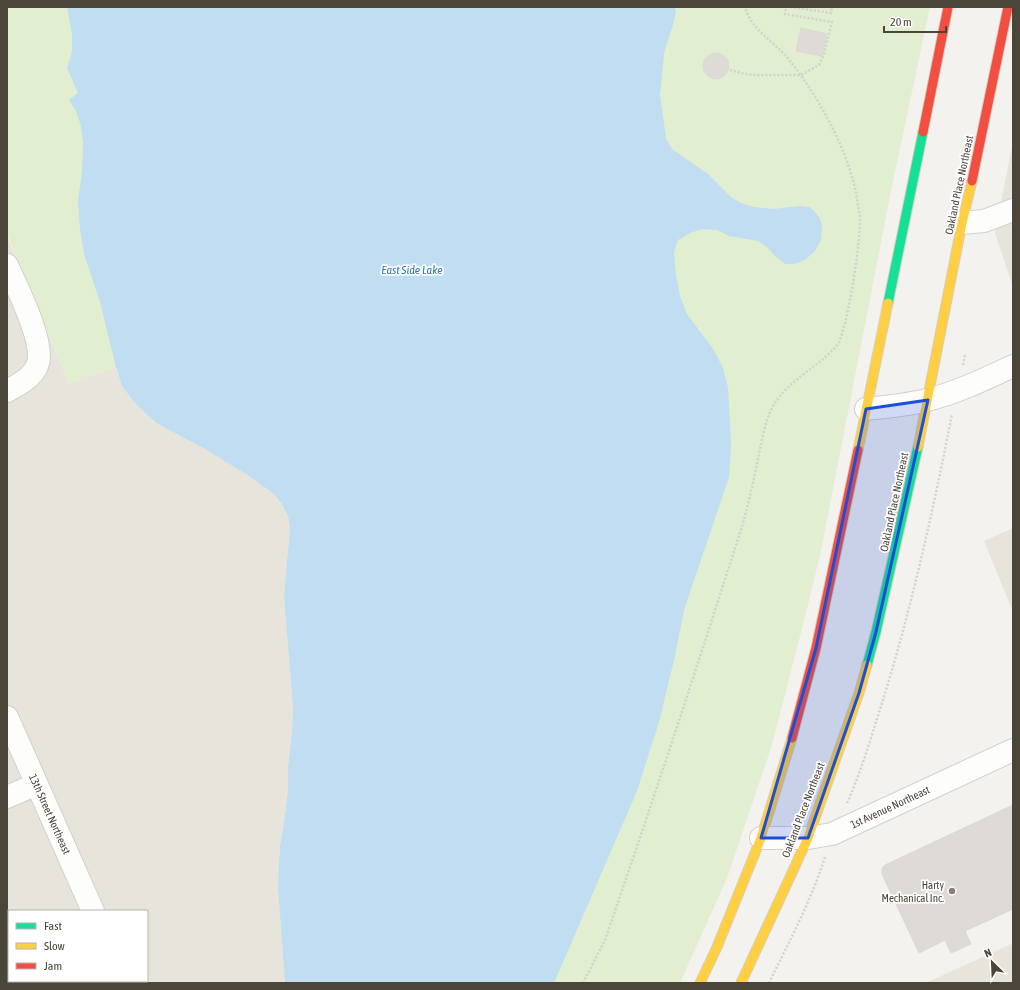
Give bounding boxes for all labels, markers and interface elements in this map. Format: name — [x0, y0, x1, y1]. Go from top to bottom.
scale bar — [884, 8, 946, 34]
text: 20 m — [890, 15, 912, 29]
street label: Oakland Place Northeast — [943, 134, 975, 236]
water label: East Side Lake — [381, 263, 443, 277]
street label: Oakland Place Northeast — [878, 451, 910, 553]
street label: Oakland Place Northeast — [779, 761, 827, 859]
street label: 13th Street Northeast — [27, 772, 73, 856]
street label: 1st Avenue Northeast — [848, 783, 932, 831]
place label: Harty Mechanical Inc. — [882, 879, 944, 904]
marker: Harty Mechanical Inc. — [947, 886, 957, 896]
legend — [8, 910, 148, 982]
text: Fast — [44, 919, 62, 933]
text: Slow — [44, 939, 65, 953]
north arrow — [972, 942, 1012, 982]
text: N — [983, 946, 993, 960]
text: Jam — [44, 959, 62, 973]

